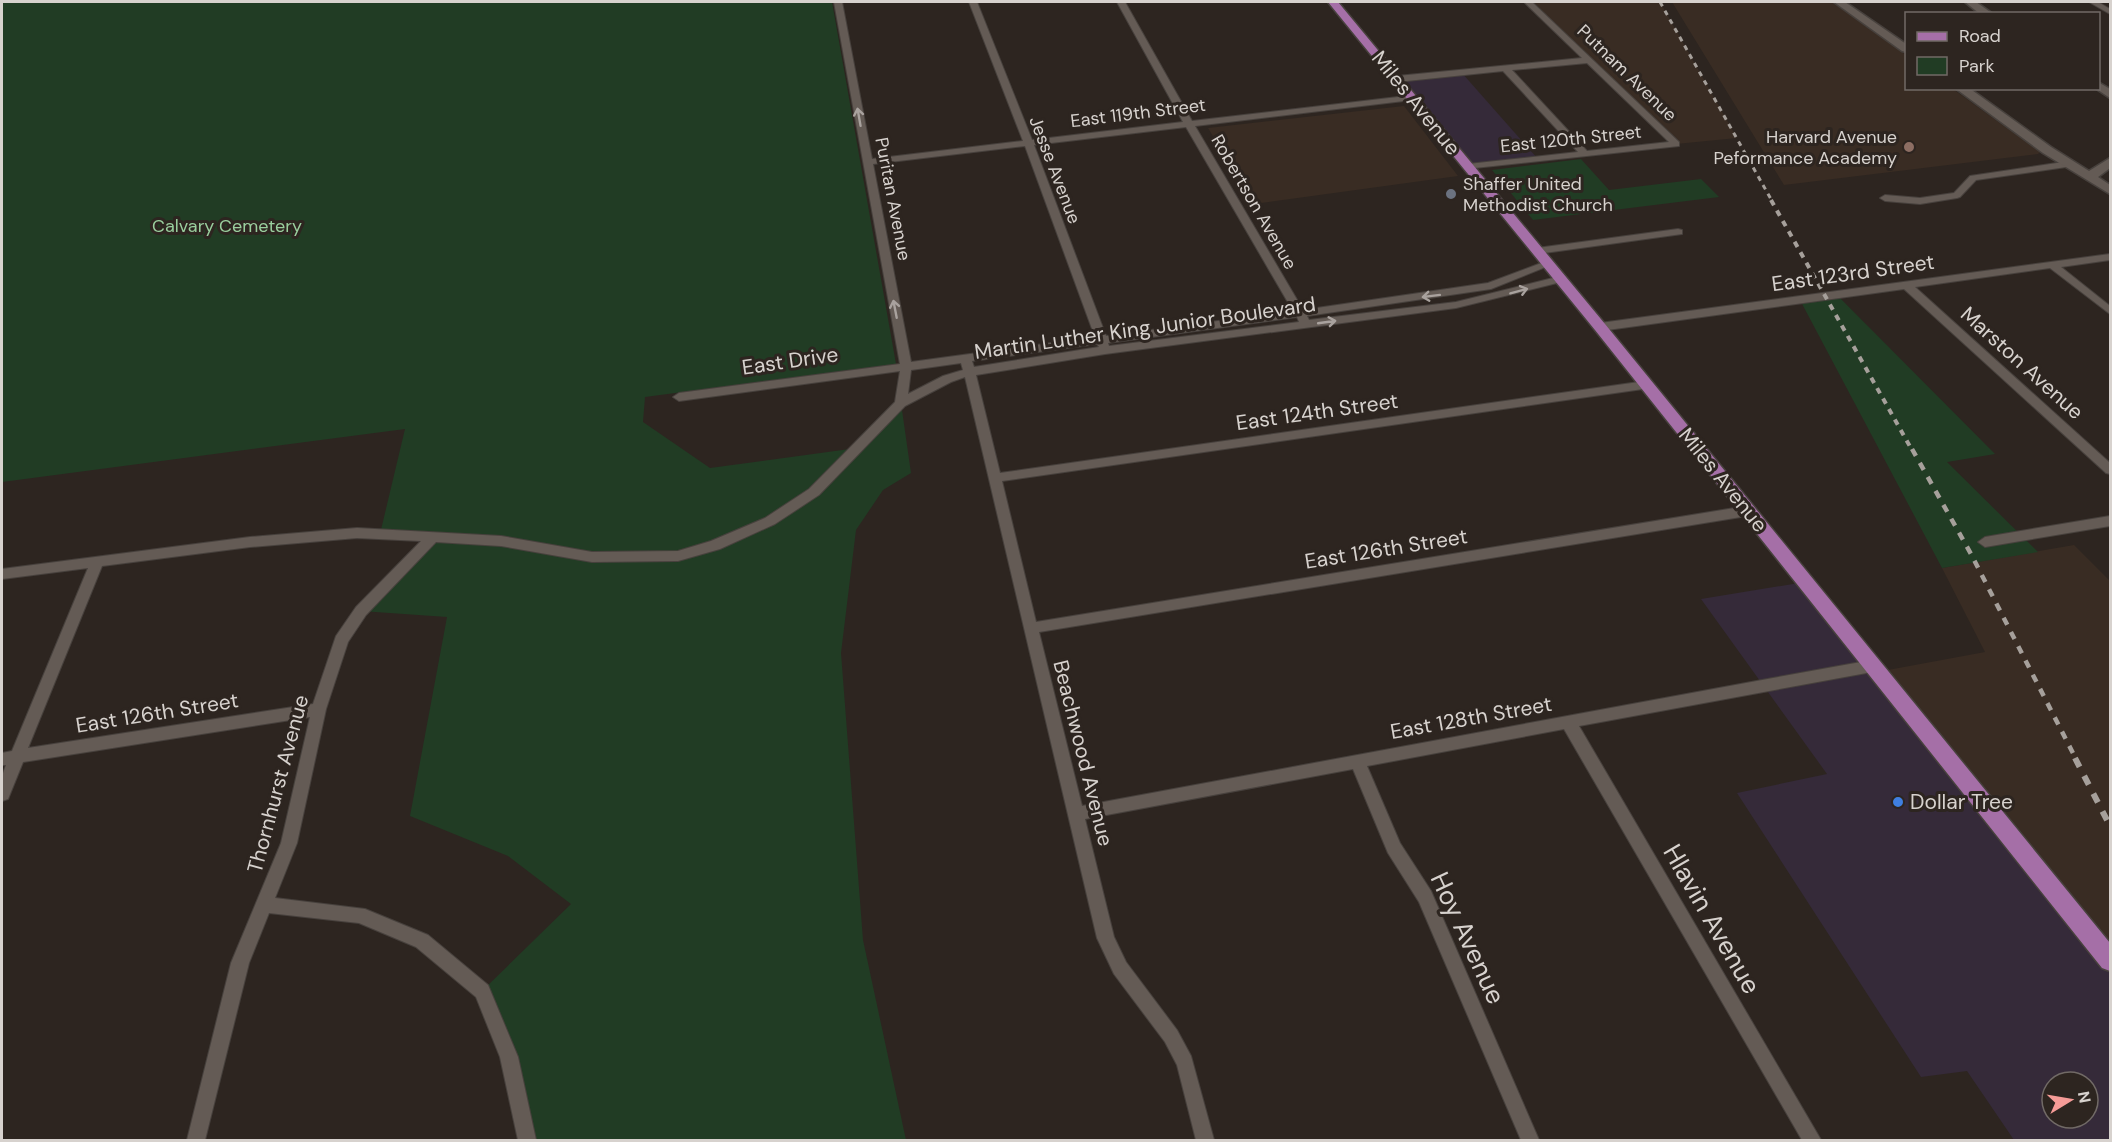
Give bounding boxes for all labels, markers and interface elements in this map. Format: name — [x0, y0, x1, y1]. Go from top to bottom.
legend — [1905, 12, 2100, 90]
street label: Putnam Avenue — [1572, 19, 1682, 127]
text: Road — [1959, 24, 2001, 48]
street label: Miles Avenue — [1365, 45, 1467, 161]
text: Park — [1959, 54, 1995, 78]
street label: East 119th Street — [1069, 93, 1207, 133]
one-way arrow — [853, 107, 864, 127]
street label: Jesse Avenue — [1023, 113, 1087, 227]
street label: East 120th Street — [1499, 120, 1643, 158]
place label: Harvard Avenue Peformance Academy — [1713, 125, 1897, 170]
street label: Robertson Avenue — [1206, 130, 1302, 274]
street label: Puritan Avenue — [869, 135, 917, 263]
marker: Harvard Avenue Peformance Academy — [1902, 140, 1916, 154]
place label: Shaffer United Methodist Church — [1463, 172, 1613, 217]
marker: Shaffer United Methodist Church — [1444, 187, 1458, 201]
park label: Calvary Cemetery — [152, 214, 302, 238]
street label: East 123rd Street — [1770, 248, 1936, 298]
one-way arrow — [1509, 285, 1528, 296]
street label: Martin Luther King Junior Boulevard — [973, 290, 1317, 366]
one-way arrow — [1422, 291, 1442, 302]
one-way arrow — [889, 299, 900, 319]
street label: Marston Avenue — [1955, 300, 2090, 426]
one-way arrow — [1316, 316, 1336, 327]
street label: East Drive — [740, 340, 840, 382]
street label: East 124th Street — [1234, 387, 1400, 437]
street label: Miles Avenue — [1672, 422, 1774, 538]
street label: East 126th Street — [1303, 522, 1469, 576]
street label: Beachwood Avenue — [1046, 657, 1120, 849]
street label: East 126th Street — [74, 686, 240, 740]
street label: East 128th Street — [1388, 690, 1554, 746]
street label: Thornhurst Avenue — [241, 692, 315, 876]
place label: Dollar Tree — [1910, 788, 2013, 816]
marker: Dollar Tree — [1891, 795, 1905, 809]
street label: Hlavin Avenue — [1655, 838, 1769, 1000]
street label: Hoy Avenue — [1423, 867, 1513, 1009]
north arrow — [2040, 1070, 2100, 1130]
text: N — [2073, 1090, 2096, 1105]

